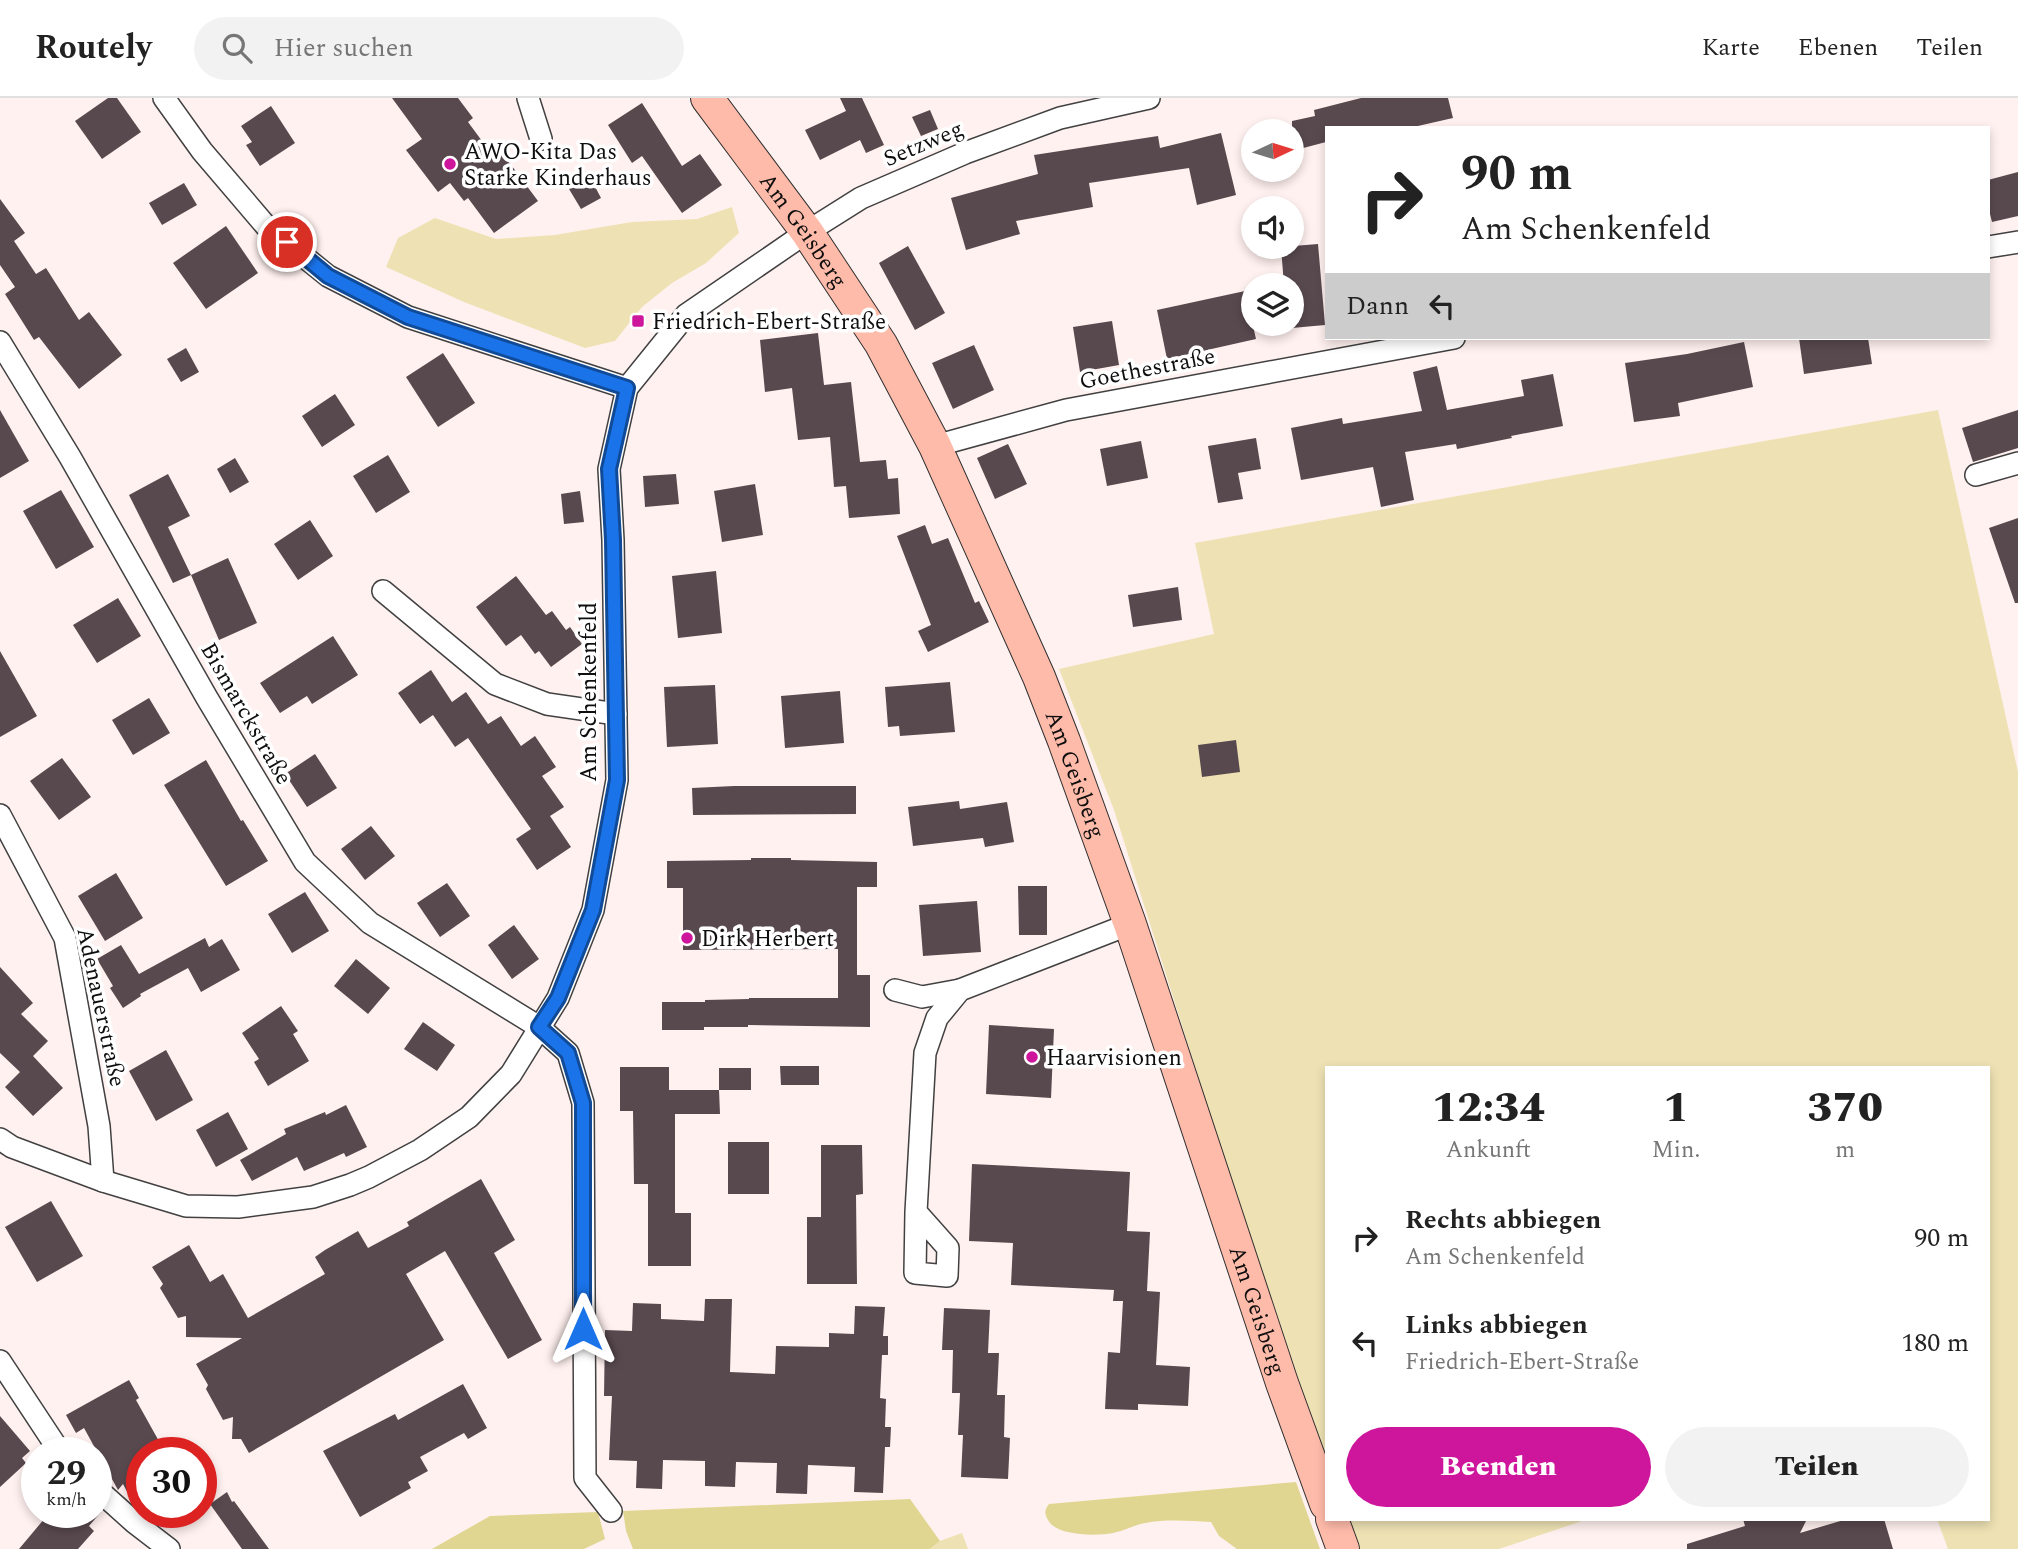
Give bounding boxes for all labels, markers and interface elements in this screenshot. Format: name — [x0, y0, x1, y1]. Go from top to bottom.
search box — [194, 17, 684, 80]
text: Routely — [35, 23, 152, 73]
text: Hier suchen — [274, 28, 413, 68]
icon: search — [218, 29, 256, 67]
text: Karte — [1702, 30, 1760, 66]
text: Ebenen — [1798, 30, 1878, 66]
text: Teilen — [1916, 30, 1983, 66]
street label: Setzweg — [878, 112, 969, 177]
north arrow — [1241, 119, 1304, 182]
map controls — [1241, 119, 1304, 336]
place label: AWO-Kita Das Starke Kinderhaus — [464, 135, 652, 196]
text: 90 m — [1461, 137, 1572, 212]
icon: right — [1346, 154, 1437, 245]
marker: AWO-Kita Das Starke Kinderhaus — [442, 156, 458, 172]
street label: Am Geisberg — [750, 166, 856, 296]
button: sound — [1241, 196, 1304, 259]
text: Am Schenkenfeld — [1461, 205, 1711, 254]
pin — [257, 212, 317, 272]
icon: arrive — [268, 223, 306, 261]
button: layers — [1241, 273, 1304, 336]
text: Dann — [1346, 286, 1409, 326]
icon: left — [1423, 287, 1461, 325]
place label: Friedrich-Ebert-Straße — [652, 305, 886, 340]
marker: Friedrich-Ebert-Straße — [630, 313, 646, 329]
street label: Goethestraße — [1076, 339, 1218, 400]
street label: Am Schenkenfeld — [572, 602, 607, 782]
street label: Bismarckstraße — [191, 636, 301, 792]
street label: Am Geisberg — [1035, 705, 1114, 844]
place label: Dirk Herbert — [701, 922, 834, 957]
street label: Adenauerstraße — [67, 924, 135, 1090]
marker: Dirk Herbert — [679, 930, 695, 946]
place label: Haarvisionen — [1046, 1041, 1182, 1076]
marker: Haarvisionen — [1024, 1049, 1040, 1065]
text: 12:34 — [1432, 1077, 1545, 1140]
text: 1 — [1663, 1077, 1689, 1140]
text: 370 — [1807, 1077, 1883, 1140]
text: Ankunft — [1446, 1133, 1531, 1168]
text: Min. — [1652, 1133, 1700, 1168]
text: m — [1835, 1133, 1855, 1168]
text: Rechts abbiegen — [1405, 1200, 1601, 1240]
text: 90 m — [1914, 1218, 1969, 1258]
icon: right — [1346, 1219, 1384, 1257]
text: Am Schenkenfeld — [1405, 1240, 1585, 1275]
street label: Am Geisberg — [1219, 1241, 1294, 1380]
position arrow — [546, 1292, 620, 1366]
text: Links abbiegen — [1405, 1305, 1588, 1345]
text: 180 m — [1901, 1323, 1969, 1363]
icon: left — [1346, 1324, 1384, 1362]
text: Friedrich-Ebert-Straße — [1405, 1345, 1639, 1380]
button: Beenden — [1346, 1427, 1651, 1507]
button: Teilen — [1665, 1427, 1969, 1507]
speed limit sign: 30 — [126, 1437, 217, 1528]
text: 29 — [47, 1447, 86, 1500]
text: km/h — [46, 1486, 87, 1513]

